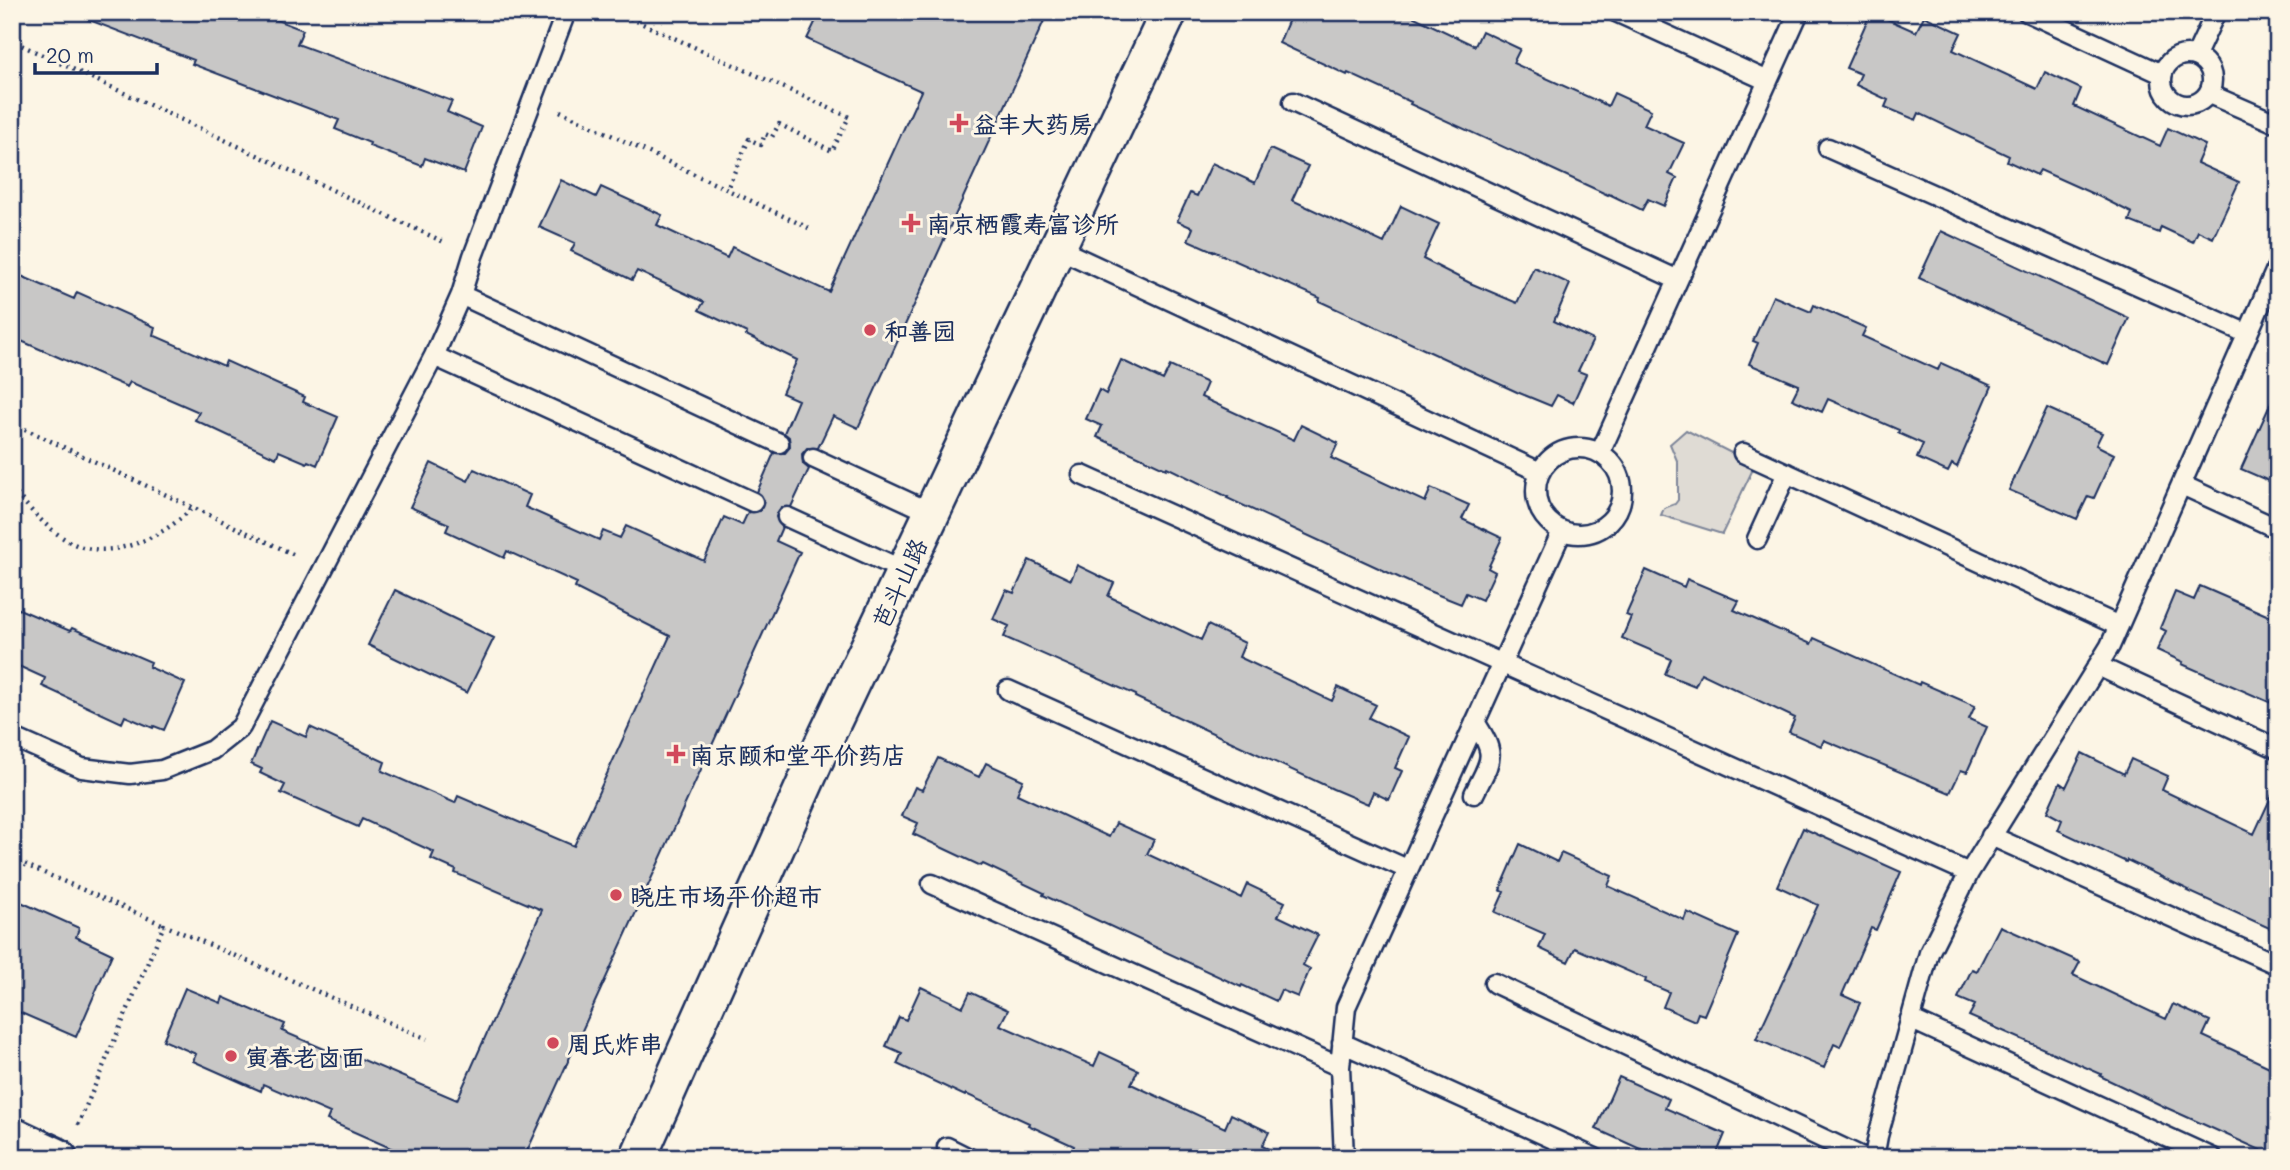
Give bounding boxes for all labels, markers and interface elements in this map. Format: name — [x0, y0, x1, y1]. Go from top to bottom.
scale bar — [35, 32, 158, 76]
text: 20 m — [46, 41, 94, 68]
place label: 益丰大药房 — [973, 108, 1093, 139]
marker: 益丰大药房 — [951, 115, 967, 131]
place label: 南京栖霞寿富诊所 — [927, 208, 1119, 239]
marker: 南京栖霞寿富诊所 — [901, 213, 921, 233]
place label: 和善园 — [884, 315, 956, 346]
marker: 和善园 — [862, 322, 878, 338]
street label: 芭斗山路 — [865, 533, 933, 633]
place label: 南京颐和堂平价药店 — [690, 739, 906, 770]
marker: 南京颐和堂平价药店 — [668, 746, 684, 762]
place label: 晓庄市场平价超市 — [630, 880, 822, 911]
marker: 晓庄市场平价超市 — [608, 887, 624, 903]
place label: 周氏炸串 — [567, 1028, 663, 1059]
marker: 周氏炸串 — [545, 1035, 561, 1051]
place label: 寅春老卤面 — [245, 1041, 365, 1072]
marker: 寅春老卤面 — [223, 1048, 239, 1064]

